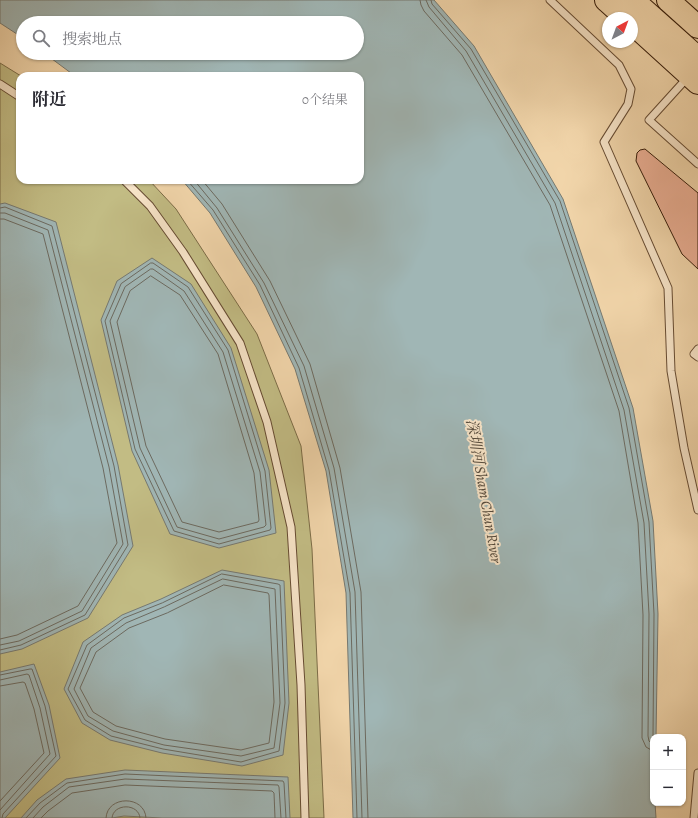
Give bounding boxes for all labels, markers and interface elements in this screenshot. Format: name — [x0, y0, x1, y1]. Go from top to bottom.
north arrow — [602, 12, 638, 48]
search box — [16, 16, 364, 60]
icon: search — [30, 27, 52, 49]
text: 搜索地点 — [62, 29, 122, 49]
text: 附近 — [32, 88, 66, 111]
text: 0个结果 — [302, 91, 348, 108]
water label: 深圳河 Sham Chun River — [461, 418, 507, 565]
map controls — [650, 734, 686, 806]
button: + — [650, 734, 686, 770]
button: − — [650, 770, 686, 806]

